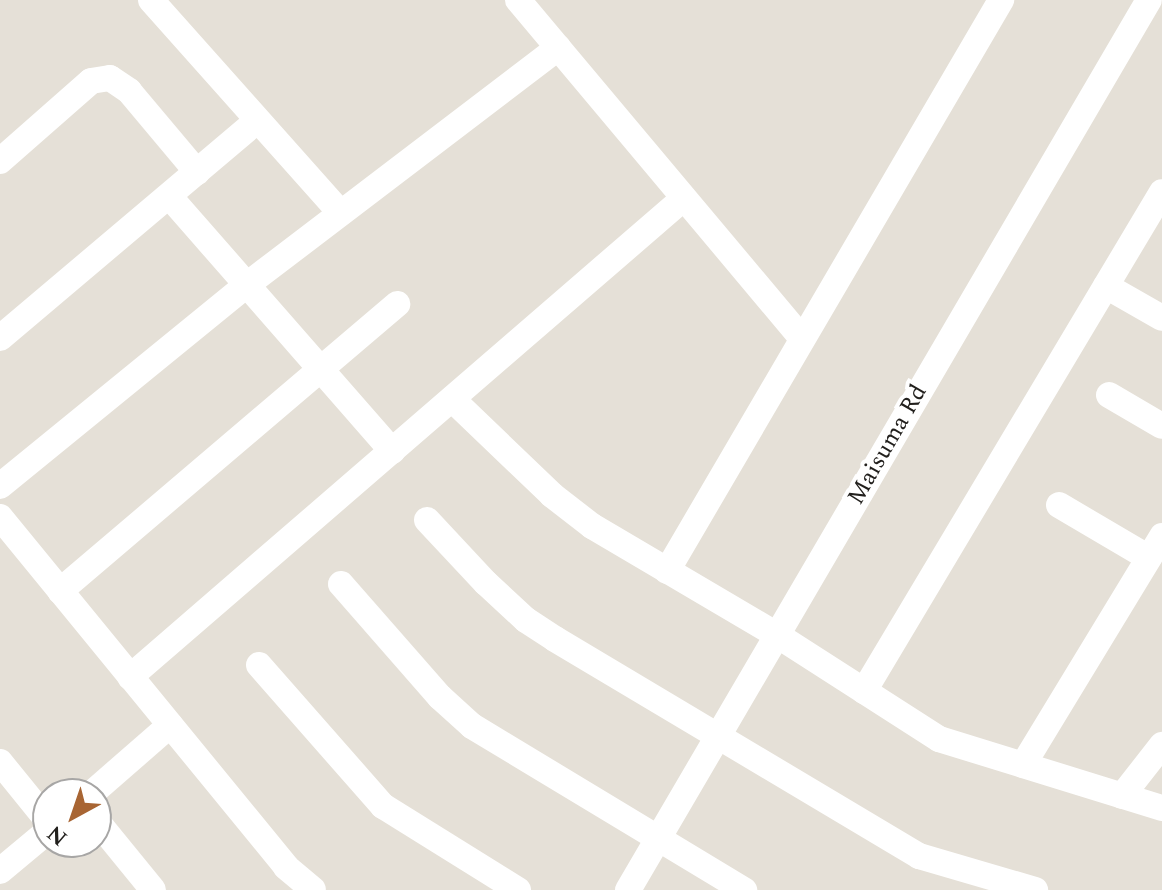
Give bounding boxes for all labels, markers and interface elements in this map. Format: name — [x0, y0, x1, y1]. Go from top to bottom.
street label: Maisuma Rd — [842, 380, 934, 510]
north arrow — [32, 778, 112, 858]
text: N — [40, 817, 75, 854]

